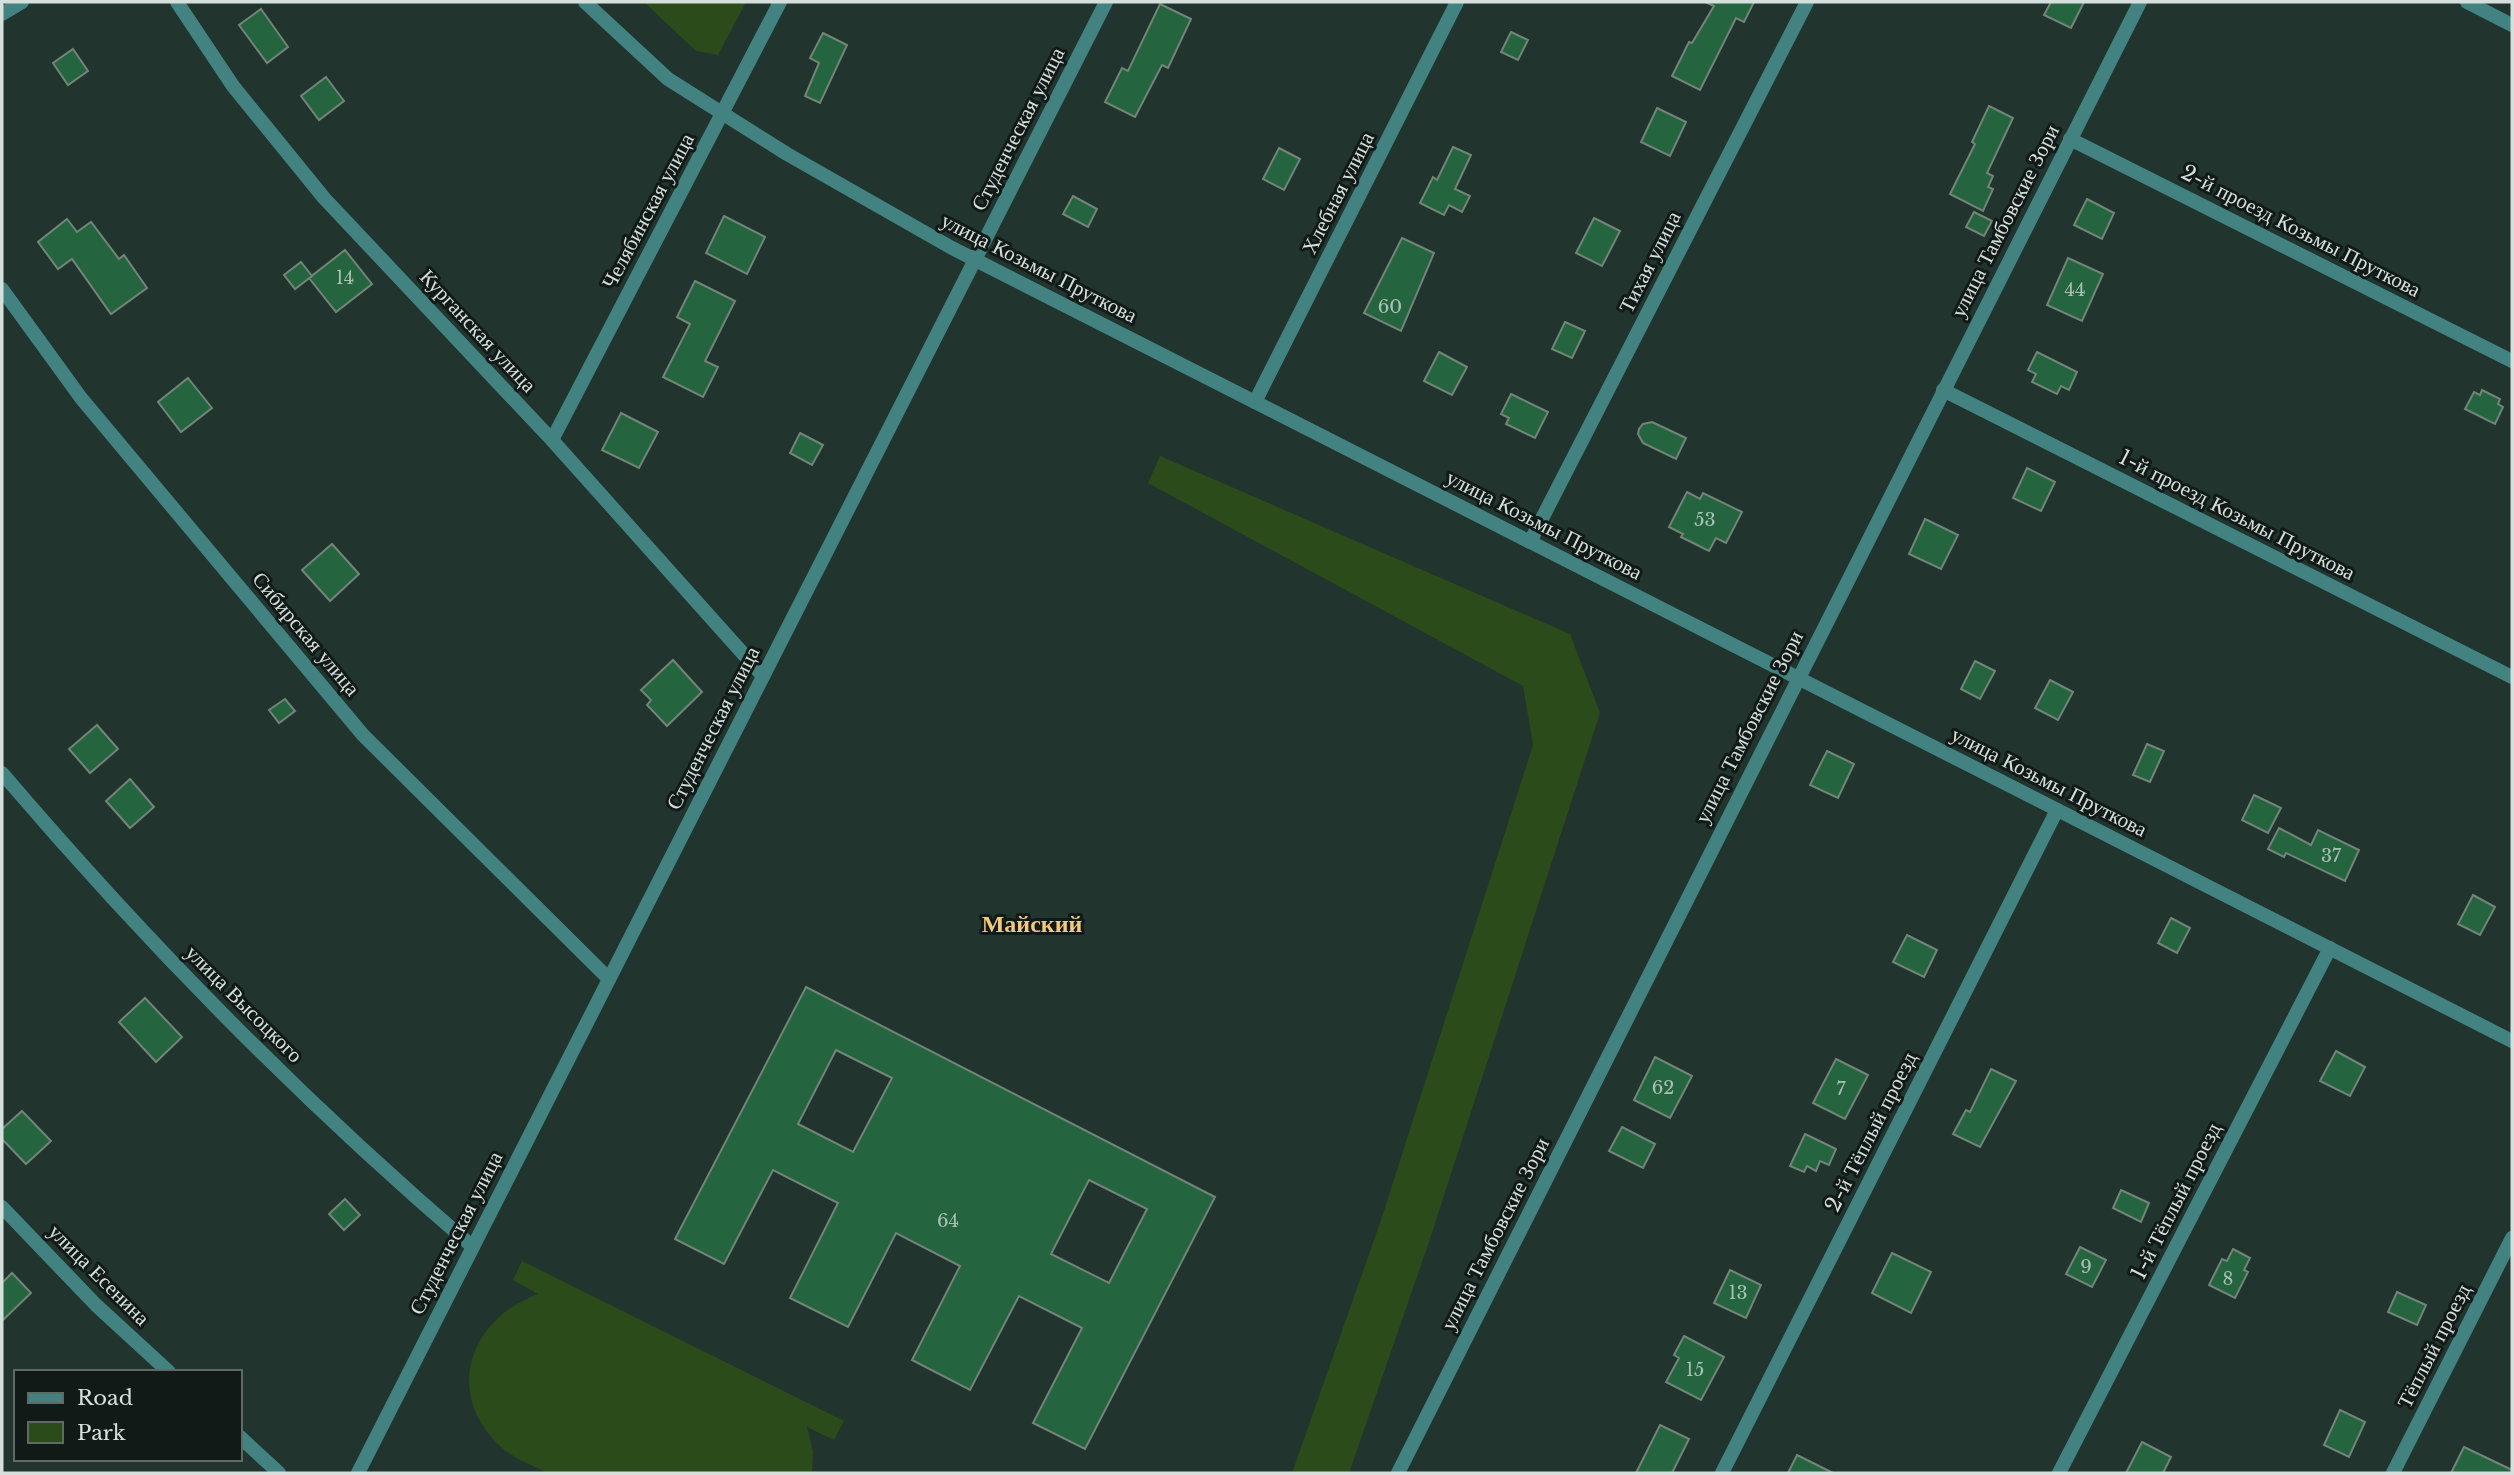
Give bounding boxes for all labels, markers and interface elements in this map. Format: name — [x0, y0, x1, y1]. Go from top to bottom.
street label: Студенческая улица — [966, 43, 1071, 215]
street label: улица Тамбовские Зори — [1945, 120, 2065, 322]
street label: Хлебная улица — [1296, 127, 1380, 258]
street label: Челябинская улица — [596, 128, 700, 293]
street label: 2-й проезд Козьмы Пруткова — [2177, 159, 2426, 303]
street label: Тихая улица — [1613, 206, 1687, 317]
street label: улица Козьмы Пруткова — [937, 207, 1142, 329]
street label: Курганская улица — [414, 264, 542, 398]
house number: 14 — [336, 267, 354, 289]
house number: 44 — [2064, 279, 2086, 301]
house number: 60 — [1378, 296, 1402, 318]
street label: 1-й проезд Козьмы Пруткова — [2115, 444, 2360, 586]
street label: улица Козьмы Пруткова — [1442, 464, 1647, 586]
house number: 53 — [1694, 509, 1716, 531]
street label: Сибирская улица — [247, 567, 366, 702]
street label: улица Тамбовские Зори — [1689, 626, 1809, 828]
street label: Студенческая улица — [661, 642, 766, 814]
street label: улица Козьмы Пруткова — [1947, 721, 2152, 843]
house number: 37 — [2321, 845, 2342, 867]
district label: Майский — [982, 909, 1082, 938]
street label: улица Высоцкого — [180, 940, 308, 1068]
street label: 2-й Тёплый проезд — [1820, 1047, 1923, 1216]
house number: 62 — [1652, 1077, 1674, 1099]
house number: 7 — [1836, 1078, 1846, 1100]
street label: 1-й Тёплый проезд — [2125, 1118, 2227, 1284]
street label: улица Тамбовские Зори — [1435, 1133, 1555, 1335]
street label: Студенческая улица — [404, 1147, 509, 1319]
house number: 64 — [937, 1210, 959, 1232]
street label: улица Есенина — [43, 1219, 156, 1332]
house number: 9 — [2080, 1256, 2092, 1278]
house number: 8 — [2223, 1268, 2233, 1290]
street label: Тёплый проезд — [2392, 1279, 2477, 1412]
house number: 13 — [1728, 1282, 1748, 1304]
house number: 15 — [1686, 1359, 1704, 1381]
legend — [14, 1370, 242, 1461]
text: Road — [77, 1385, 133, 1411]
text: Park — [77, 1420, 126, 1446]

